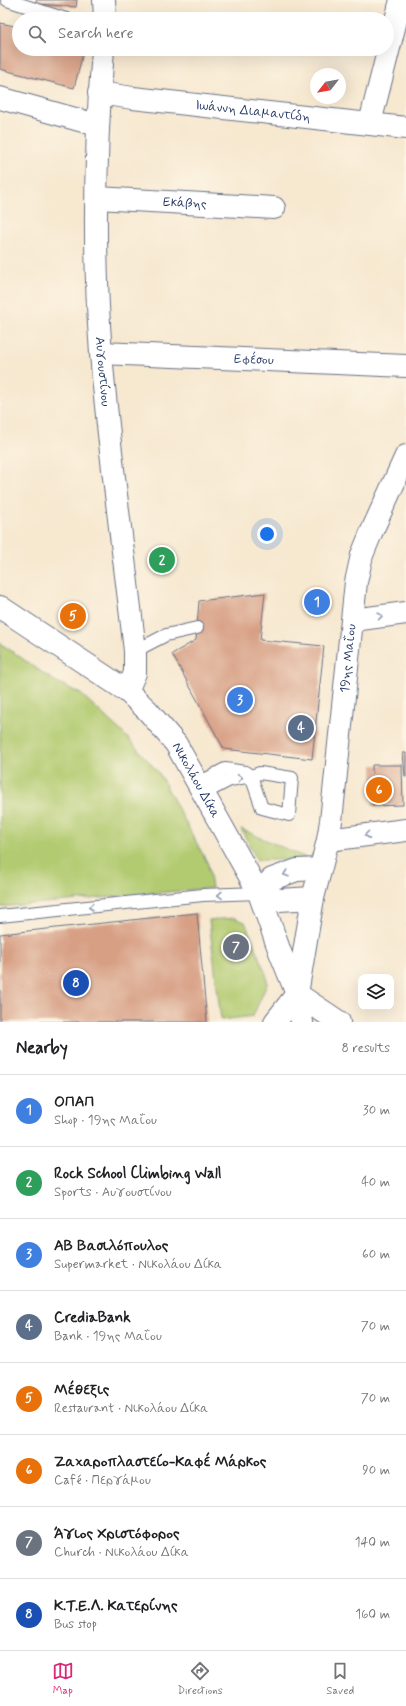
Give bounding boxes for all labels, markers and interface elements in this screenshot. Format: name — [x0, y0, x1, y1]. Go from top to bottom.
search box — [12, 12, 394, 56]
icon: search — [26, 23, 48, 45]
text: Search here — [58, 24, 134, 44]
north arrow — [310, 68, 346, 104]
street label: Ιωάννη Διαμαντίδη — [194, 96, 311, 126]
street label: Εκάβης — [163, 193, 207, 213]
street label: Αυγουστίνου — [91, 336, 114, 407]
street label: Εφέσου — [234, 350, 274, 369]
your location — [257, 524, 277, 544]
pin: 2 — [149, 545, 175, 575]
pin: 1 — [304, 587, 330, 617]
pin: 5 — [60, 601, 86, 631]
one-way arrow — [376, 612, 383, 621]
street label: 19ης Μαΐου — [336, 623, 360, 694]
pin: 3 — [227, 685, 253, 715]
pin: 4 — [288, 713, 314, 743]
street label: Νικολάου Δίκα — [168, 739, 224, 821]
one-way arrow — [237, 774, 243, 783]
pin: 6 — [366, 775, 392, 805]
one-way arrow — [364, 830, 370, 839]
one-way arrow — [283, 869, 290, 878]
one-way arrow — [217, 891, 223, 899]
one-way arrow — [88, 902, 94, 911]
pin: 7 — [223, 932, 249, 962]
pin: 8 — [63, 968, 89, 998]
map controls — [358, 974, 394, 1010]
button: layers — [358, 974, 394, 1010]
text: Nearby — [16, 1037, 68, 1059]
text: 8 results — [342, 1040, 390, 1057]
text: ΟΠΑΠ — [54, 1092, 94, 1112]
text: 1 — [26, 1102, 32, 1119]
text: 30 m — [363, 1102, 390, 1119]
text: Shop · 19ης Μαΐου — [54, 1112, 157, 1129]
text: Rock School Climbing Wall — [54, 1164, 221, 1184]
text: 2 — [26, 1174, 32, 1191]
text: 40 m — [361, 1174, 390, 1191]
text: Sports · Αυγουστίνου — [54, 1184, 172, 1201]
text: ΑΒ Βασιλόπουλος — [54, 1236, 168, 1256]
text: 3 — [26, 1246, 32, 1263]
text: 60 m — [362, 1246, 390, 1263]
text: Supermarket · Νικολάου Δίκα — [54, 1256, 222, 1273]
text: CrediaBank — [54, 1308, 131, 1328]
text: 4 — [25, 1318, 33, 1335]
text: 70 m — [361, 1318, 390, 1335]
text: Bank · 19ης Μαΐου — [54, 1328, 162, 1345]
text: Μέθεξις — [54, 1380, 109, 1400]
text: 5 — [25, 1390, 33, 1407]
text: 70 m — [361, 1390, 390, 1407]
text: Restaurant · Νικολάου Δίκα — [54, 1400, 208, 1417]
text: Ζαχαροπλαστείο-Καφέ Μάρκος — [54, 1452, 266, 1472]
text: 6 — [26, 1462, 32, 1479]
text: 90 m — [362, 1462, 390, 1479]
text: Café · Περγάμου — [54, 1472, 151, 1489]
text: Άγιος Χριστόφορος — [54, 1524, 180, 1544]
text: 7 — [25, 1534, 33, 1551]
text: 140 m — [355, 1534, 390, 1551]
text: Church · Νικολάου Δίκα — [54, 1544, 189, 1561]
text: Κ.Τ.Ε.Λ. Κατερίνης — [54, 1596, 178, 1616]
text: 8 — [25, 1606, 33, 1623]
text: 160 m — [355, 1606, 390, 1623]
text: Bus stop — [54, 1616, 97, 1633]
tab: Map — [52, 1660, 74, 1698]
tab: Directions — [177, 1660, 223, 1698]
tab: Saved — [326, 1660, 354, 1698]

